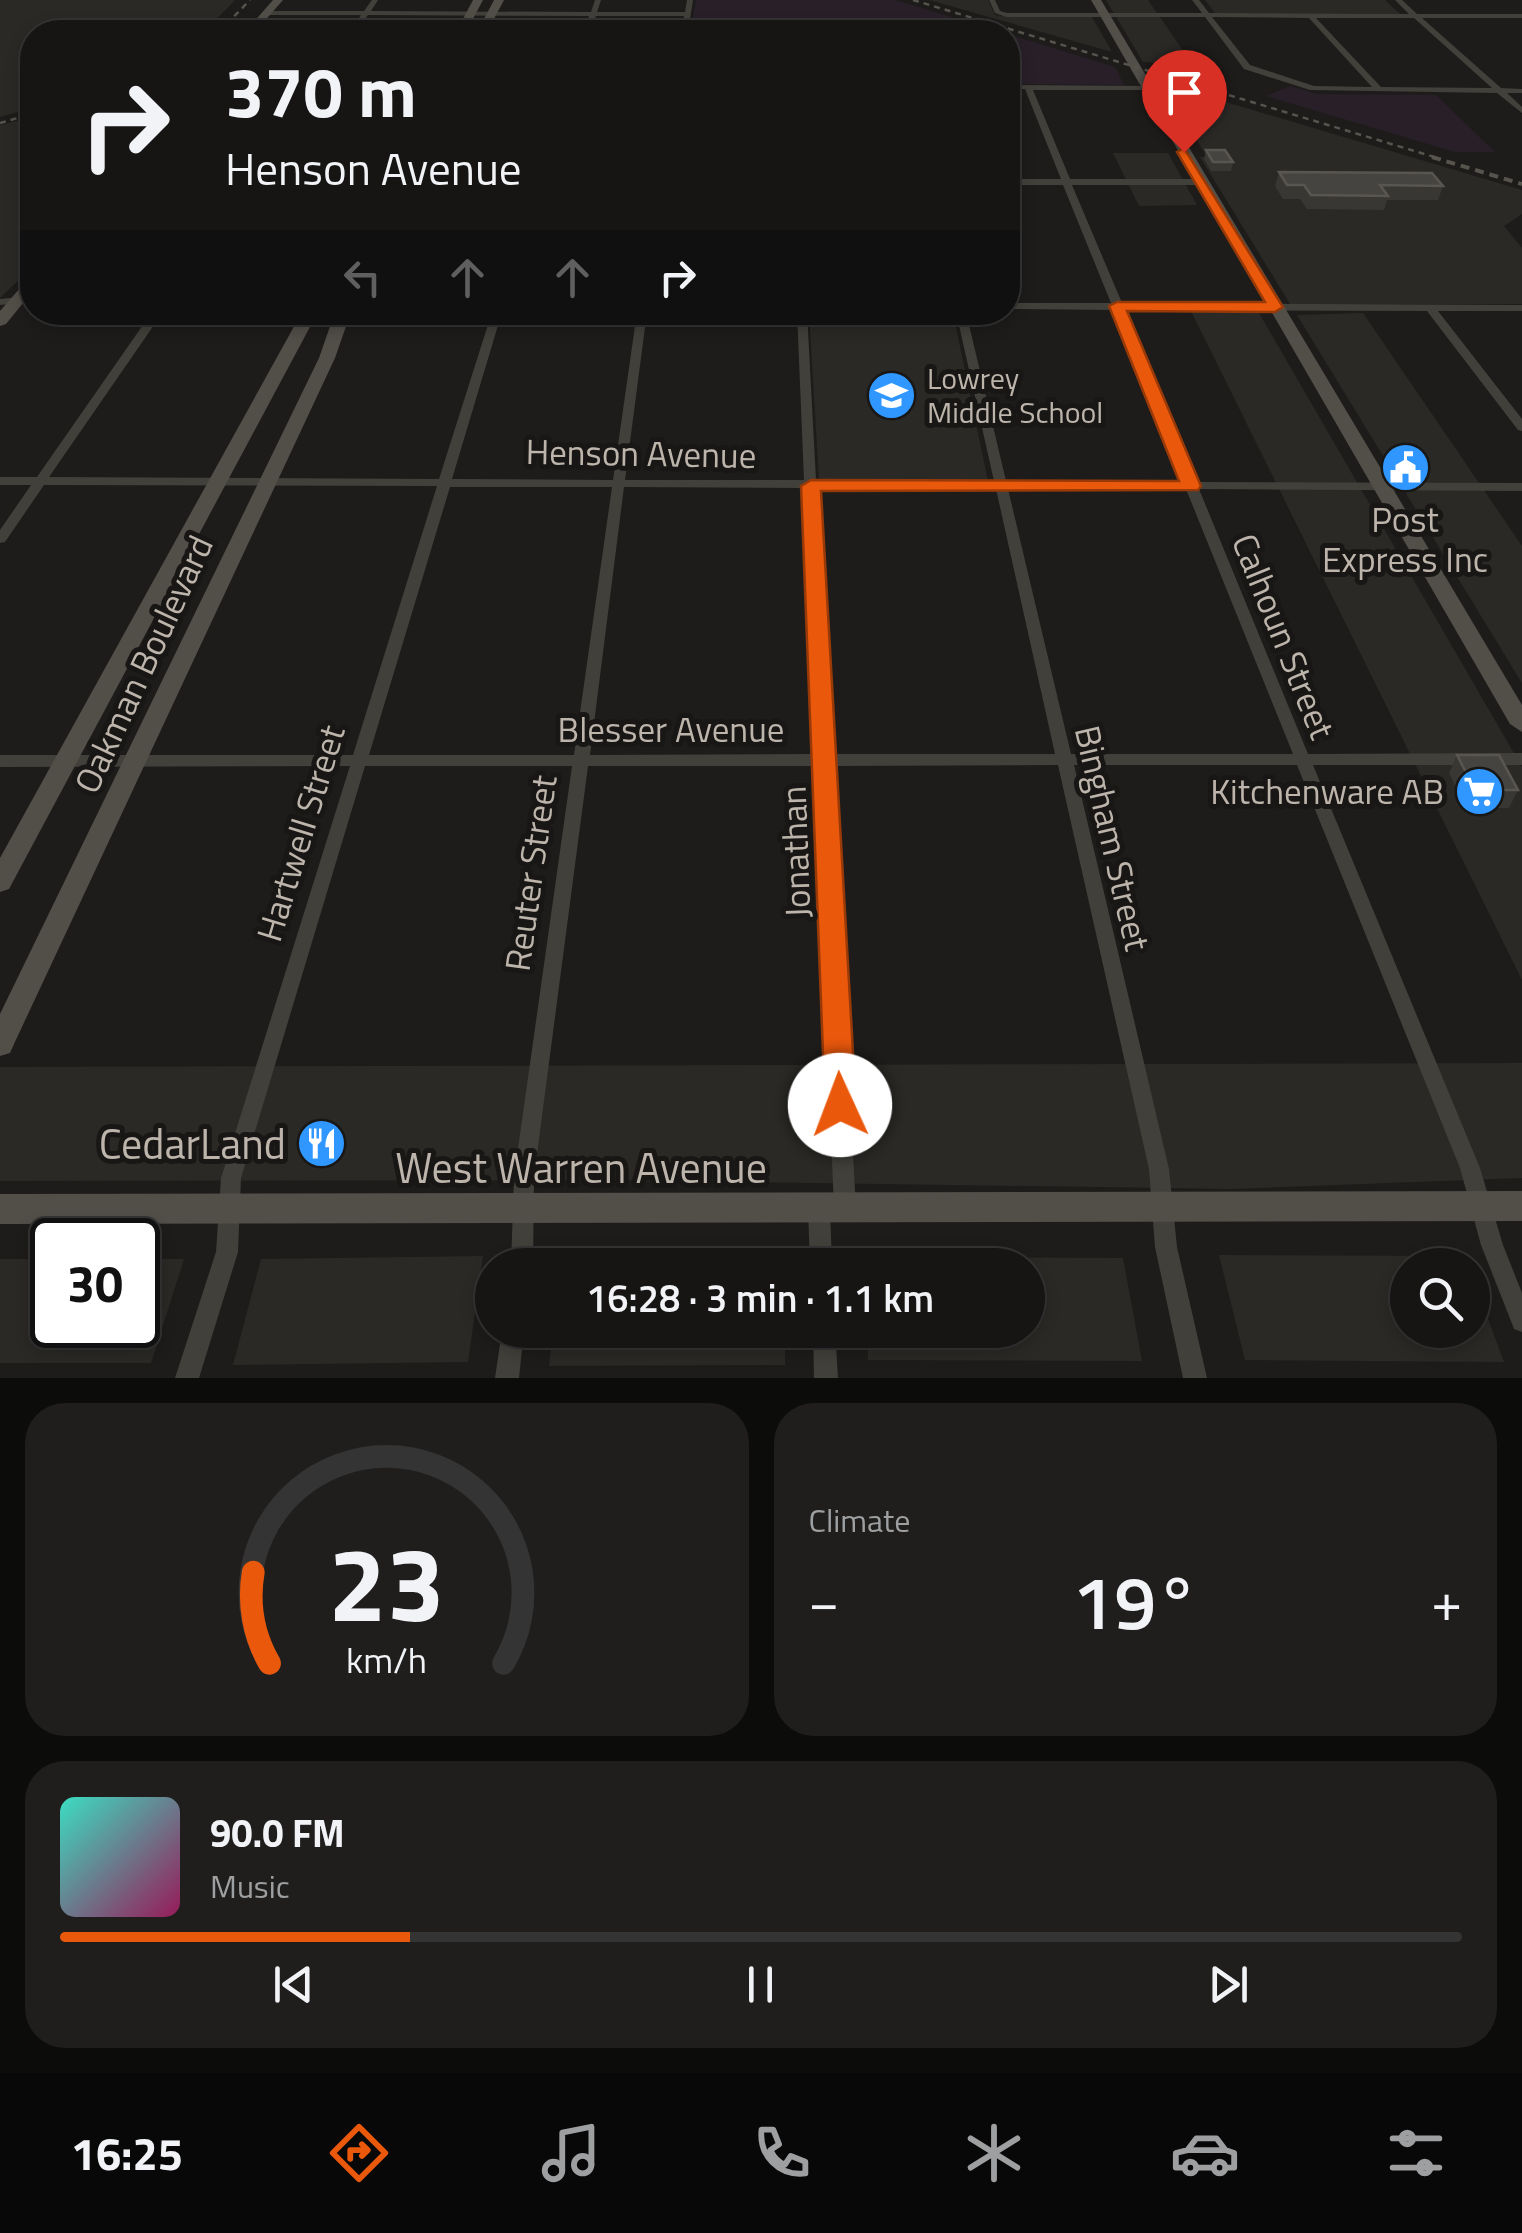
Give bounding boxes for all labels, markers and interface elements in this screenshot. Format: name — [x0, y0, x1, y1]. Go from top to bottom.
text: 370 m — [225, 38, 417, 144]
pin — [1142, 50, 1227, 153]
icon: right — [60, 60, 190, 190]
icon: arrive — [1157, 65, 1212, 120]
text: Henson Avenue — [225, 134, 522, 202]
icon: left — [335, 250, 390, 305]
icon: ahead — [440, 250, 495, 305]
icon: ahead — [545, 250, 600, 305]
icon: right — [650, 250, 705, 305]
place label: Lowrey Middle School — [927, 355, 1103, 435]
school or university icon: Lowrey Middle School — [866, 369, 918, 421]
street label: Henson Avenue — [525, 424, 757, 482]
public building icon: Post Express Inc — [1379, 441, 1431, 493]
place label: Post Express Inc — [1322, 492, 1488, 586]
street label: Calhoun Street — [1218, 525, 1350, 747]
street label: Oakman Boulevard — [60, 526, 226, 802]
street label: Blesser Avenue — [558, 702, 784, 756]
street label: Hartwell Street — [241, 718, 359, 948]
street label: Bingham Street — [1061, 720, 1165, 956]
place label: Kitchenware AB — [1210, 764, 1444, 818]
supermarket icon: Kitchenware AB — [1453, 765, 1505, 817]
street label: Reuter Street — [490, 771, 570, 975]
street label: Jonathan — [766, 785, 824, 919]
position arrow — [788, 1053, 892, 1157]
place label: CedarLand — [99, 1111, 286, 1175]
restaurant icon: CedarLand — [295, 1117, 347, 1169]
street label: West Warren Avenue — [395, 1135, 767, 1199]
speed limit sign: 30 — [30, 1218, 160, 1348]
map controls — [1390, 1248, 1490, 1348]
button: search — [1390, 1248, 1490, 1348]
text: 16:28 · 3 min · 1.1 km — [586, 1269, 934, 1327]
text: Climate — [809, 1496, 910, 1544]
text: 23 — [329, 1503, 445, 1661]
text: 19° — [1072, 1544, 1198, 1658]
text: − — [809, 1559, 839, 1642]
text: + — [1431, 1559, 1462, 1642]
text: km/h — [346, 1632, 427, 1687]
text: 90.0 FM — [210, 1804, 345, 1862]
text: Music — [210, 1862, 290, 1910]
icon: previous — [266, 1957, 321, 2012]
icon: pause — [733, 1957, 788, 2012]
icon: next — [1201, 1957, 1256, 2012]
icon: directions — [324, 2118, 394, 2188]
icon: music — [536, 2118, 606, 2188]
icon: phone — [747, 2118, 817, 2188]
icon: climate — [959, 2118, 1029, 2188]
icon: car — [1170, 2118, 1240, 2188]
icon: filters — [1381, 2118, 1451, 2188]
text: 16:25 — [71, 2119, 183, 2187]

